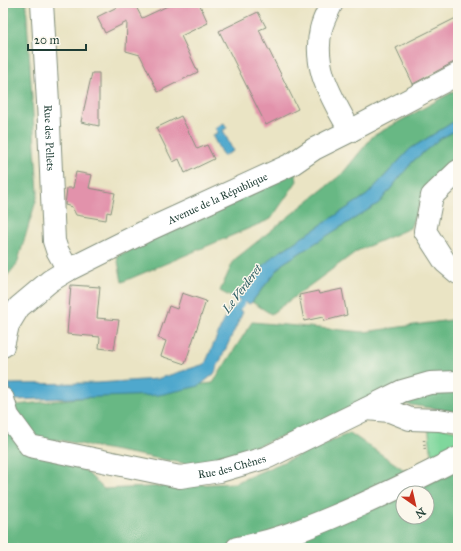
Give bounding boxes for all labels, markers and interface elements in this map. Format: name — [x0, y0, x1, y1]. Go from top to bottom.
scale bar — [28, 26, 86, 52]
text: 20 m — [34, 33, 60, 47]
street label: Rue des Pellets — [41, 105, 57, 171]
street label: Avenue de la République — [165, 170, 270, 228]
water label: Le Verderet — [219, 261, 265, 317]
street label: Rue des Chênes — [197, 452, 267, 481]
north arrow — [395, 485, 435, 525]
text: N — [412, 505, 428, 521]

